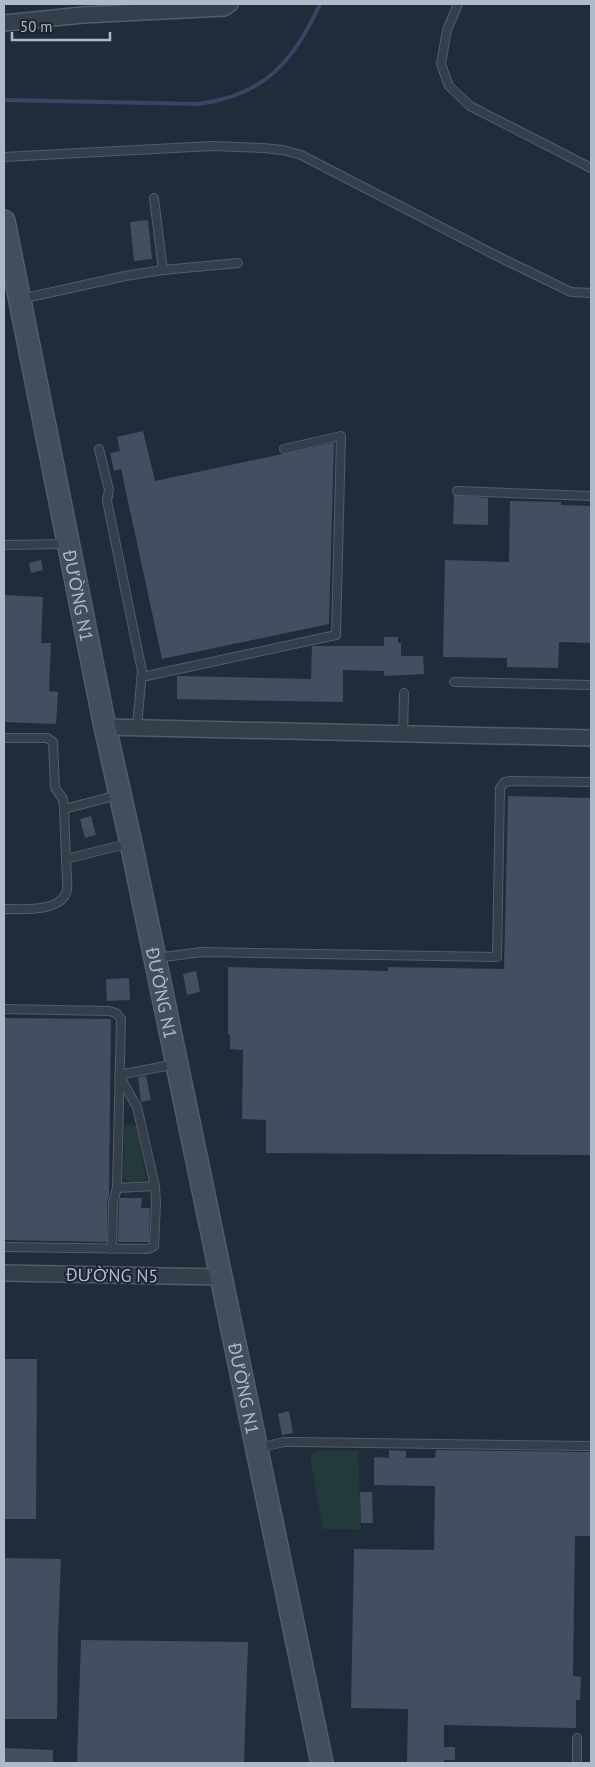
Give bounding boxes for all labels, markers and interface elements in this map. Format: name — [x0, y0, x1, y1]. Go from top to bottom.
scale bar — [12, 10, 110, 42]
text: 50 m — [20, 17, 53, 36]
street label: ĐƯỜNG N1 — [58, 547, 99, 643]
street label: ĐƯỜNG N1 — [141, 944, 183, 1041]
street label: ĐƯỜNG N5 — [65, 1263, 158, 1287]
street label: ĐƯỜNG N1 — [223, 1340, 265, 1436]

